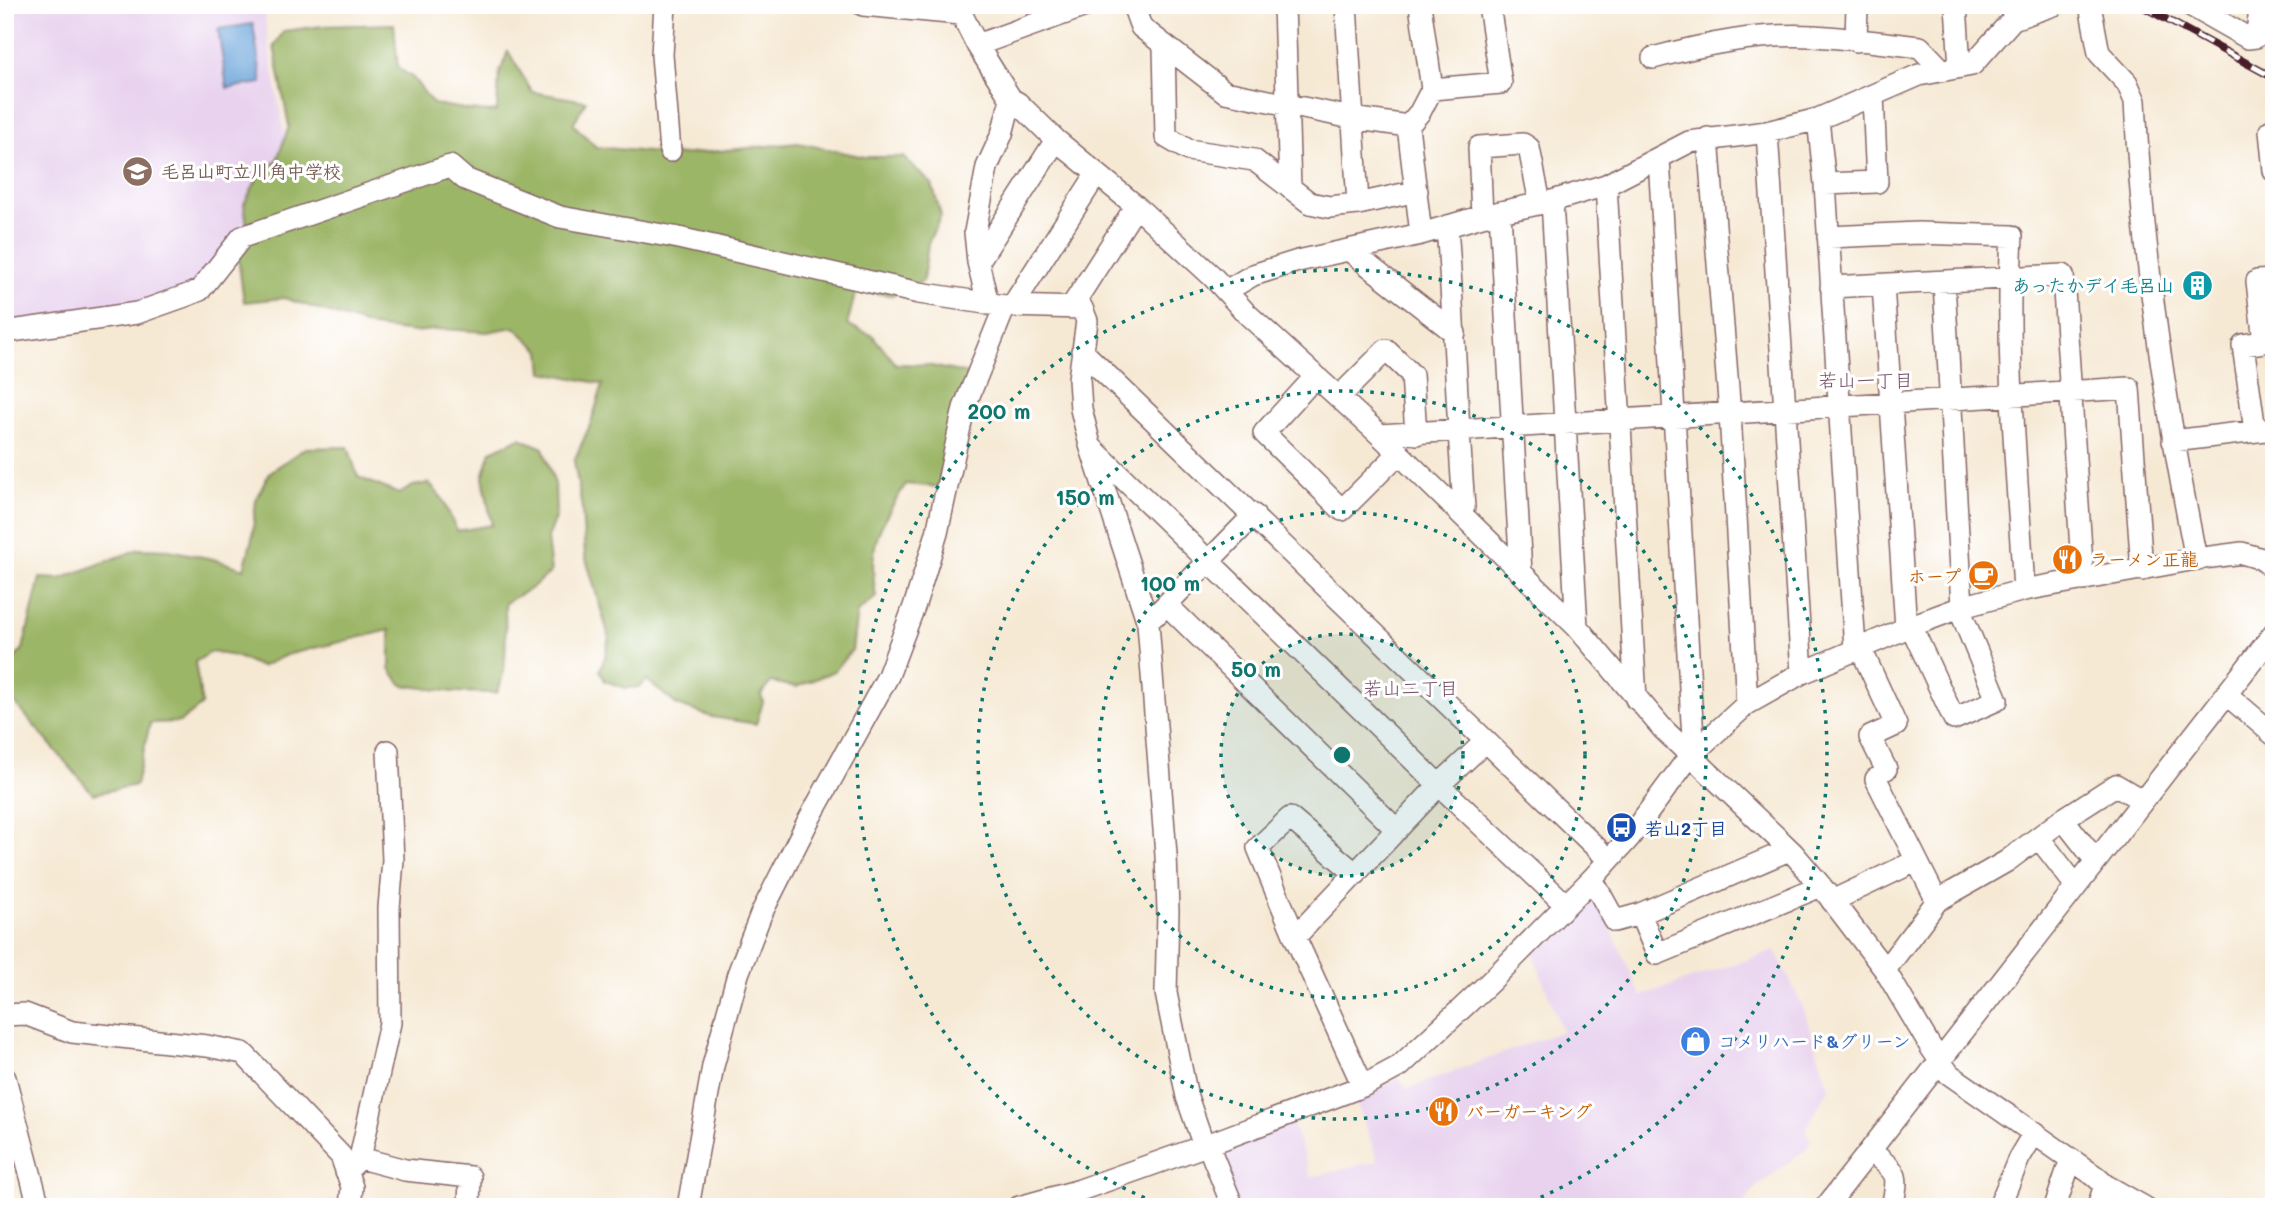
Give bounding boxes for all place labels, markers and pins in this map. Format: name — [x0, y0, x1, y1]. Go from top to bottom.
school or university icon: 毛呂山町立川角中学校 — [121, 154, 155, 188]
place label: 毛呂山町立川角中学校 — [161, 159, 341, 183]
building icon: あったかデイ毛呂山 — [2180, 268, 2214, 302]
place label: あったかデイ毛呂山 — [2012, 273, 2174, 297]
restaurant icon: ラーメン正龍 — [2050, 542, 2084, 576]
place label: ラーメン正龍 — [2090, 547, 2198, 571]
cafe icon: ホープ — [1967, 559, 2001, 593]
place label: ホープ — [1908, 564, 1961, 588]
centre of rings — [1330, 743, 1354, 767]
bus stop icon: 若山2丁目 — [1605, 811, 1639, 845]
place label: 若山2丁目 — [1645, 816, 1727, 840]
shop icon: コメリハード&グリーン — [1678, 1024, 1712, 1058]
place label: コメリハード&グリーン — [1718, 1029, 1910, 1053]
restaurant icon: バーガーキング — [1426, 1094, 1460, 1128]
place label: バーガーキング — [1466, 1099, 1592, 1123]

